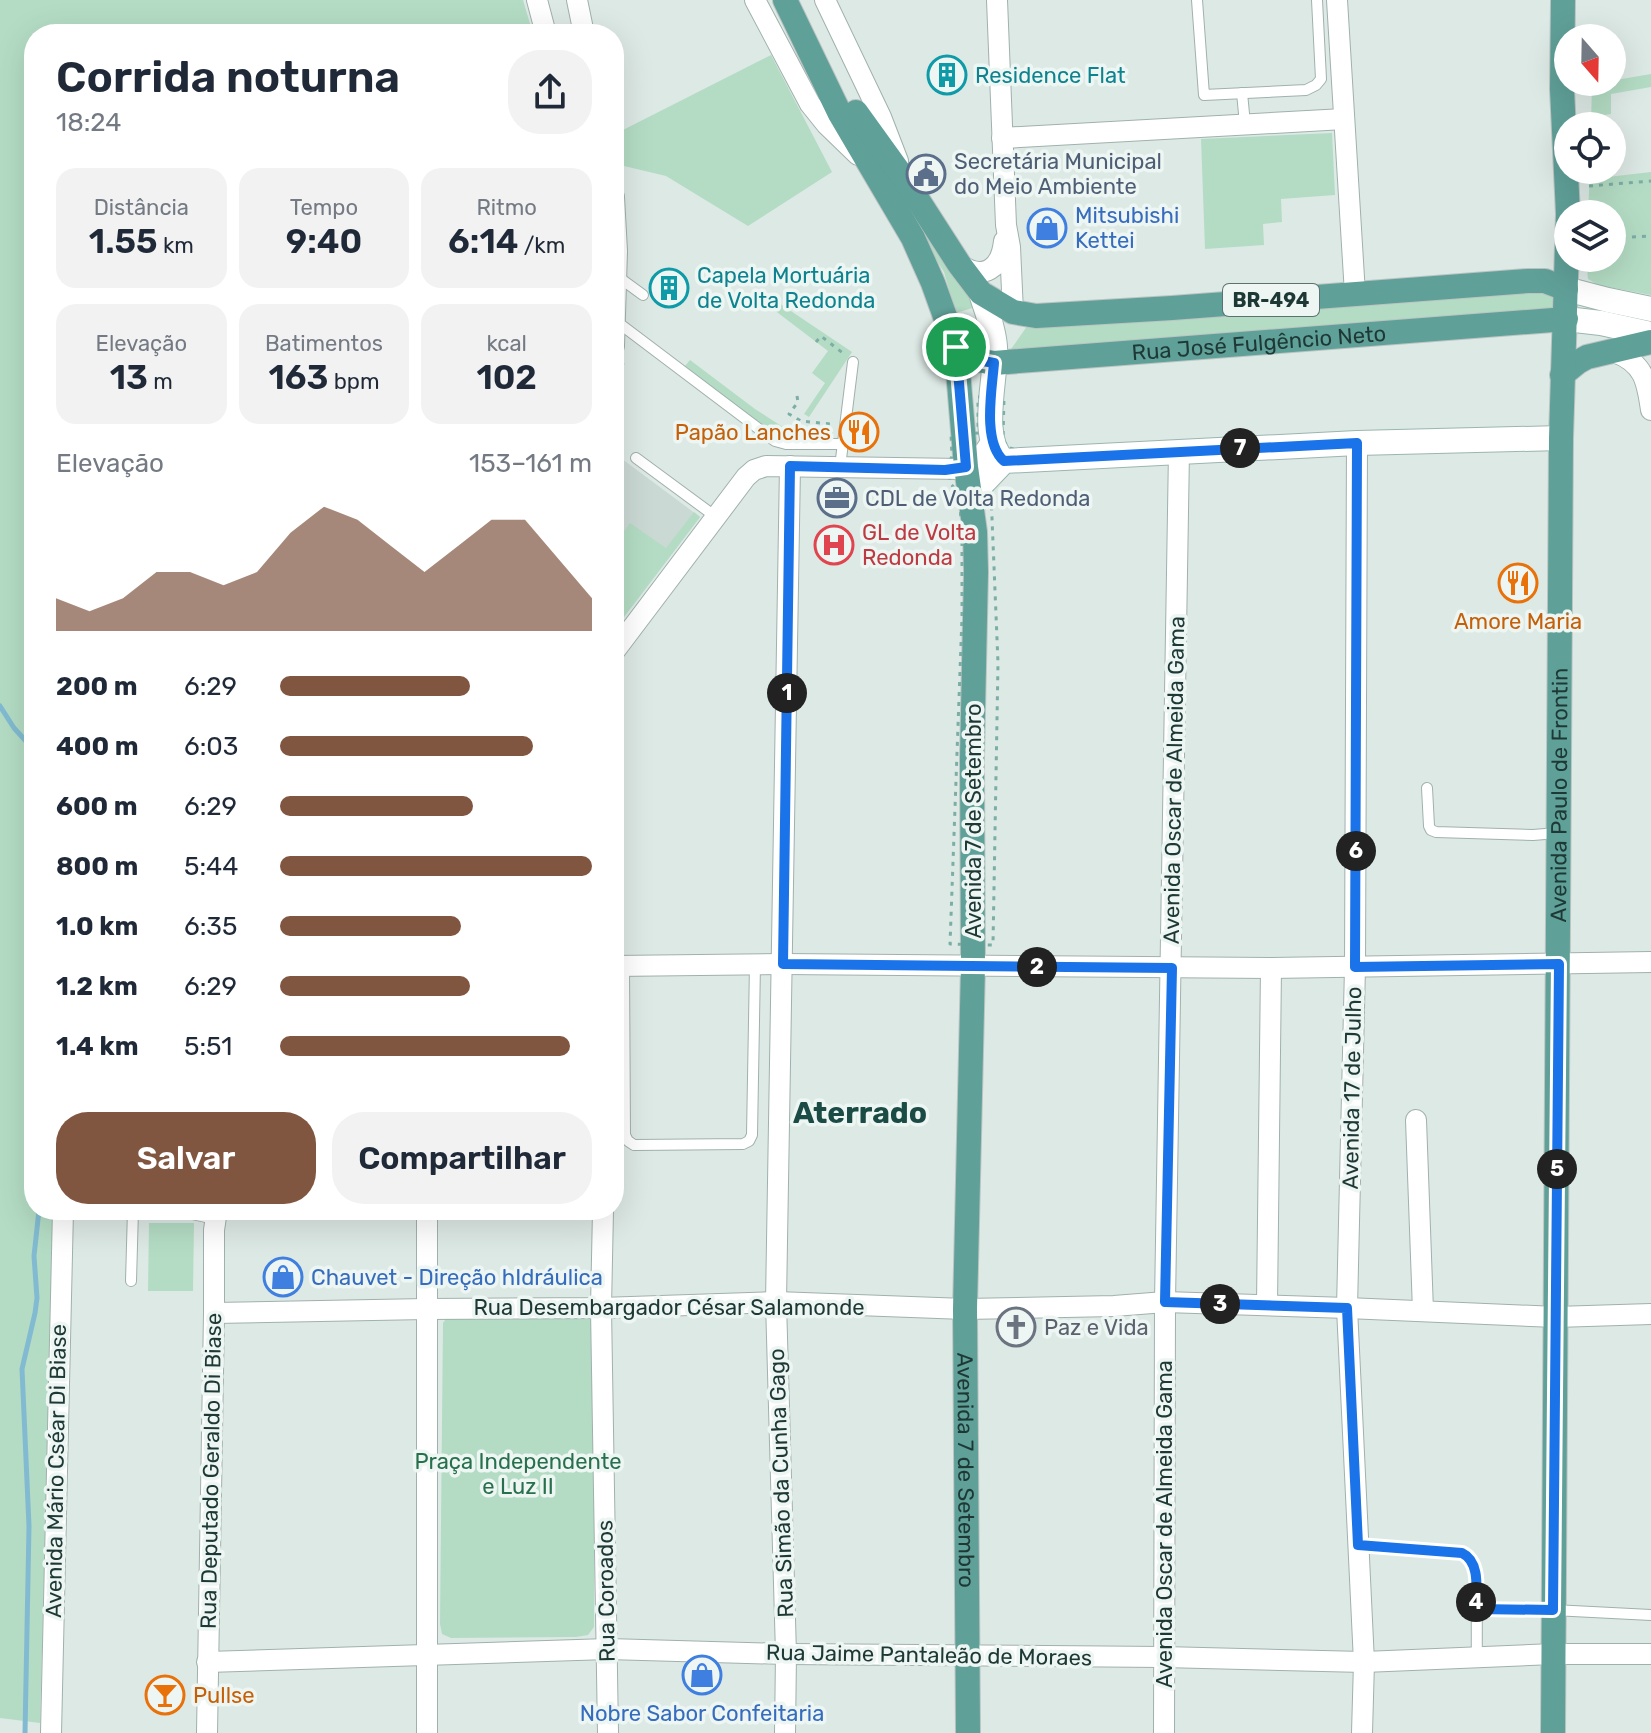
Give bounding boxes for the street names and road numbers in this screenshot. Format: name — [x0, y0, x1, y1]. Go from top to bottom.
road number: BR-494 — [1223, 284, 1319, 316]
street label: Rua José Fulgêncio Neto — [1131, 319, 1387, 366]
street label: Avenida Oscar de Almeida Gama — [1158, 616, 1190, 944]
street label: Avenida Paulo de Frontin — [1545, 668, 1573, 923]
street label: Avenida 7 de Setembro — [960, 703, 987, 939]
street label: Avenida 17 de Julho — [1337, 986, 1367, 1190]
street label: Rua Desembargador César Salamonde — [473, 1294, 865, 1321]
street label: Rua Deputado Geraldo Di Biase — [195, 1313, 227, 1629]
street label: Avenida Mário Cséar Di Biase — [40, 1324, 72, 1618]
street label: Rua Simão da Cunha Gago — [763, 1348, 799, 1618]
street label: Avenida 7 de Setembro — [952, 1352, 980, 1588]
street label: Avenida Oscar de Almeida Gama — [1151, 1360, 1178, 1688]
street label: Rua Coroados — [591, 1520, 621, 1662]
street label: Rua Jaime Pantaleão de Moraes — [766, 1639, 1092, 1671]

